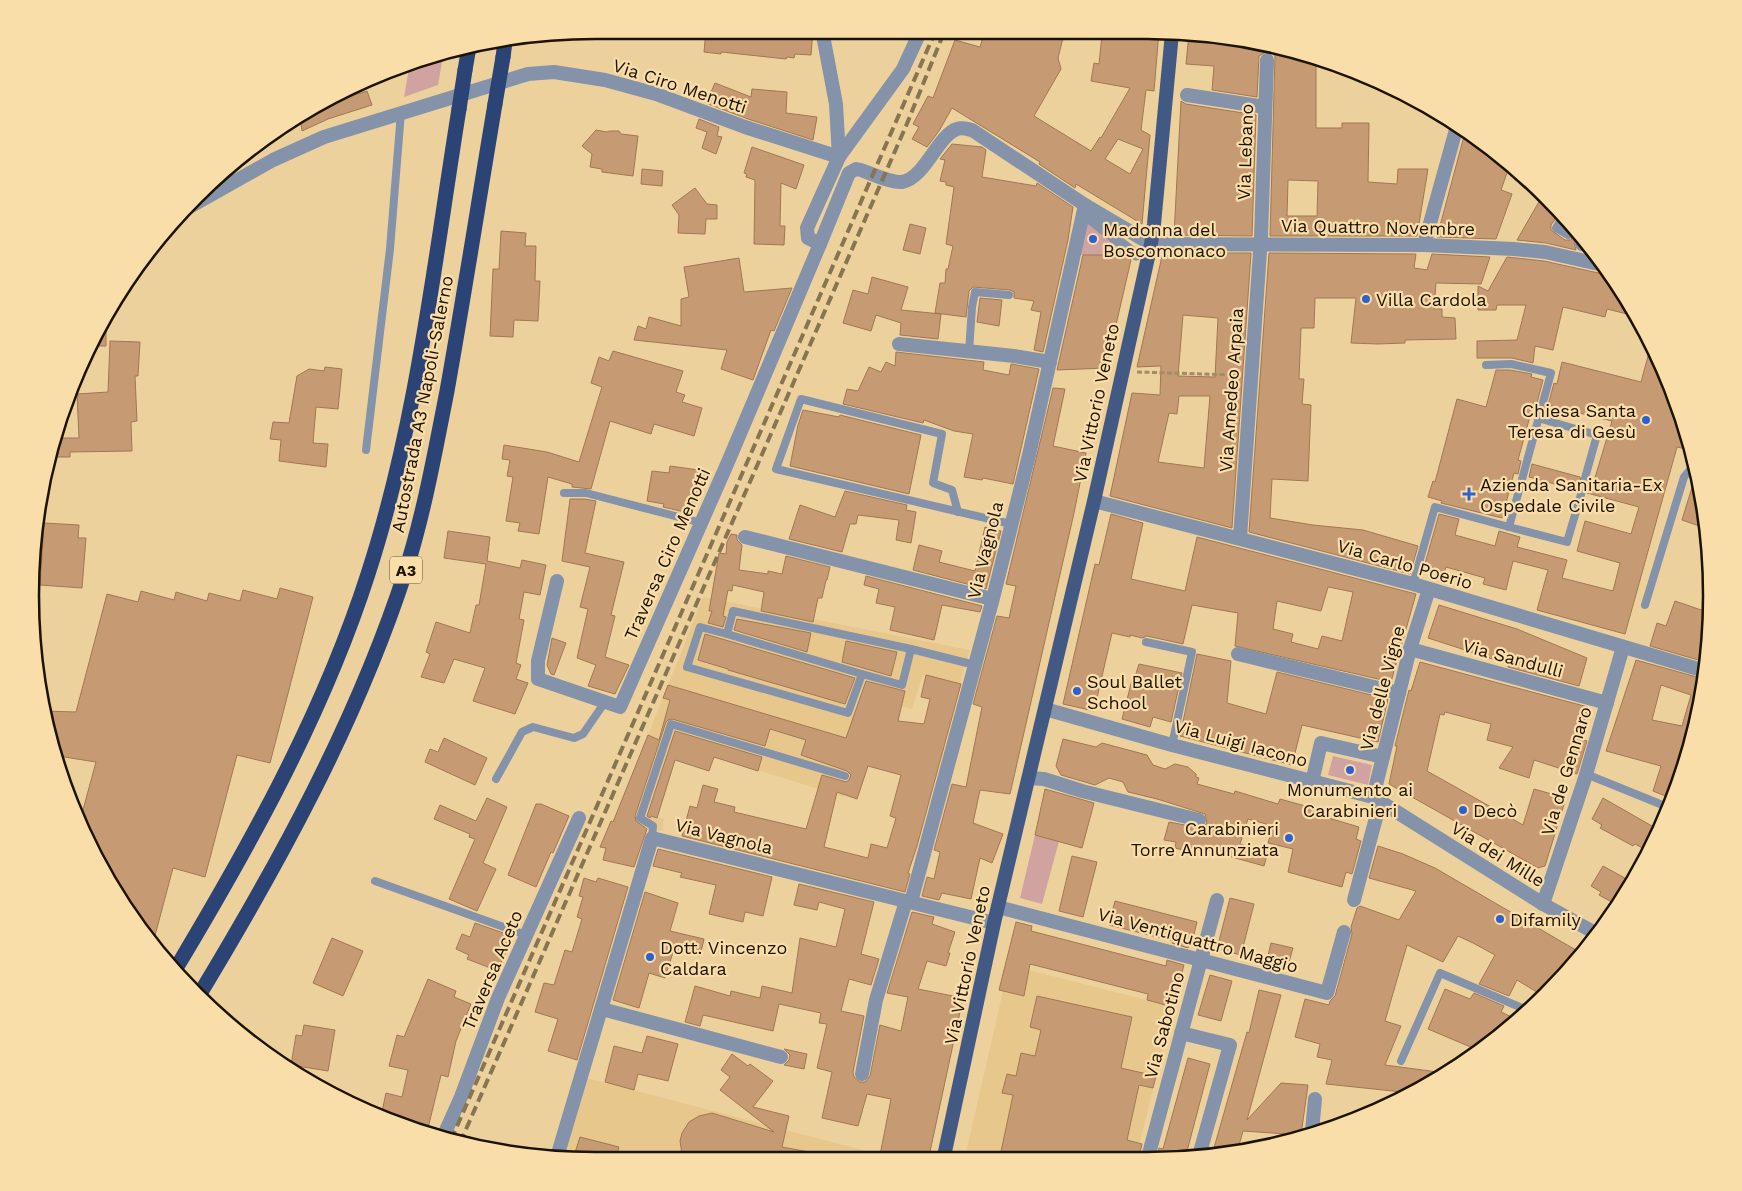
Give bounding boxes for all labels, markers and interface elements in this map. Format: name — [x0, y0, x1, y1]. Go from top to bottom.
street label: Via Ciro Menotti — [610, 54, 750, 118]
street label: Via Lebano — [1233, 103, 1257, 201]
street label: Via Quattro Novembre — [1281, 215, 1475, 239]
place label: Madonna del Boscomonaco — [1103, 219, 1226, 261]
marker: Madonna del Boscomonaco — [1087, 233, 1099, 245]
street label: Autostrada A3 Napoli-Salerno — [387, 274, 457, 534]
place label: Villa Cardola — [1376, 289, 1487, 310]
marker: Villa Cardola — [1360, 293, 1372, 305]
street label: Via Amedeo Arpaia — [1215, 307, 1247, 473]
street label: Via Vittorio Veneto — [1069, 321, 1123, 485]
place label: Chiesa Santa Teresa di Gesù — [1508, 400, 1636, 442]
marker: Chiesa Santa Teresa di Gesù — [1640, 414, 1652, 426]
street label: Traversa Ciro Menotti — [620, 465, 714, 643]
place label: Azienda Sanitaria-Ex Ospedale Civile — [1480, 474, 1662, 516]
marker: Azienda Sanitaria-Ex Ospedale Civile — [1462, 487, 1476, 501]
street label: Via Vagnola — [963, 499, 1007, 601]
street label: Via Carlo Poerio — [1335, 535, 1475, 593]
road number: A3 — [390, 556, 422, 584]
street label: Via delle Vigne — [1355, 623, 1409, 753]
street label: Via Sandulli — [1460, 634, 1566, 682]
place label: Soul Ballet School — [1087, 671, 1183, 713]
marker: Soul Ballet School — [1071, 685, 1083, 697]
street label: Via de Gennaro — [1536, 704, 1596, 838]
street label: Via Luigi Iacono — [1172, 715, 1310, 771]
marker: Monumento ai Carabinieri — [1344, 764, 1356, 776]
place label: Monumento ai Carabinieri — [1287, 779, 1413, 821]
place label: Decò — [1473, 800, 1517, 821]
marker: Decò — [1457, 804, 1469, 816]
street label: Via Vagnola — [673, 814, 775, 858]
street label: Via dei Mille — [1447, 817, 1549, 891]
place label: Carabinieri Torre Annunziata — [1131, 818, 1279, 860]
marker: Carabinieri Torre Annunziata — [1283, 832, 1295, 844]
street label: Via Vittorio Veneto — [940, 883, 994, 1047]
street label: Via Ventiquattro Maggio — [1095, 903, 1301, 977]
street label: Traversa Aceto — [457, 907, 527, 1033]
place label: Difamily — [1510, 909, 1581, 930]
marker: Difamily — [1494, 913, 1506, 925]
place label: Dott. Vincenzo Caldara — [660, 937, 787, 979]
marker: Dott. Vincenzo Caldara — [644, 951, 656, 963]
street label: Via Sabotino — [1140, 969, 1188, 1081]

